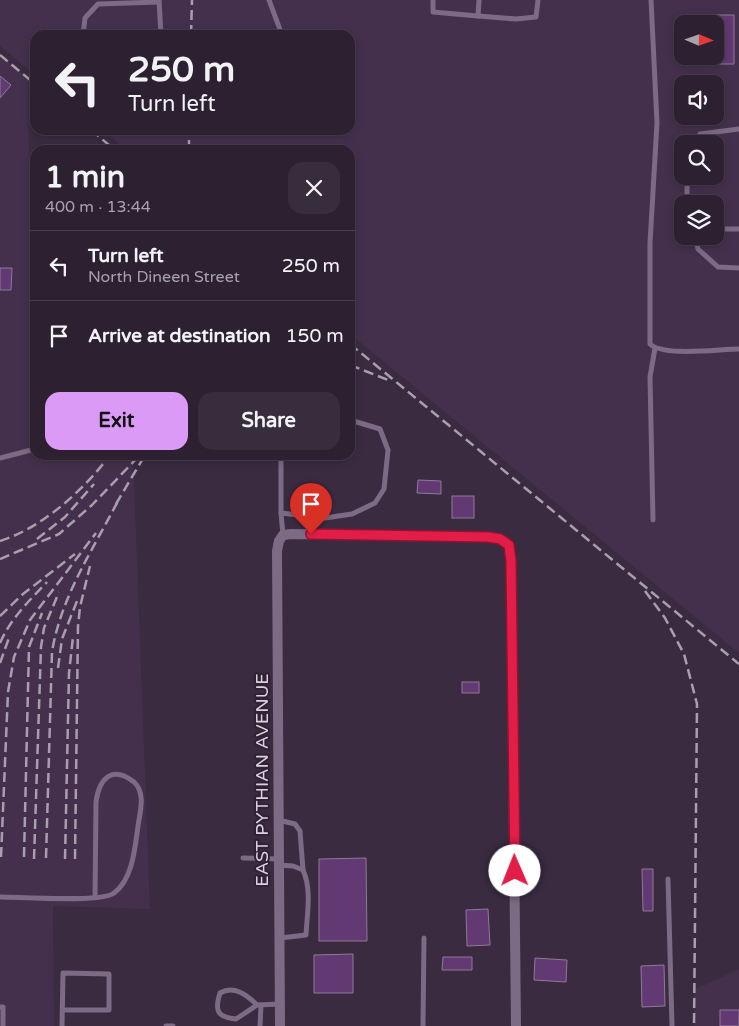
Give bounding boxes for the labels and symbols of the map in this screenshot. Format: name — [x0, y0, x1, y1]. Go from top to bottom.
north arrow — [674, 15, 724, 65]
pin — [290, 483, 332, 534]
street label: EAST PYTHIAN AVENUE — [251, 673, 273, 887]
position arrow — [488, 844, 540, 896]

